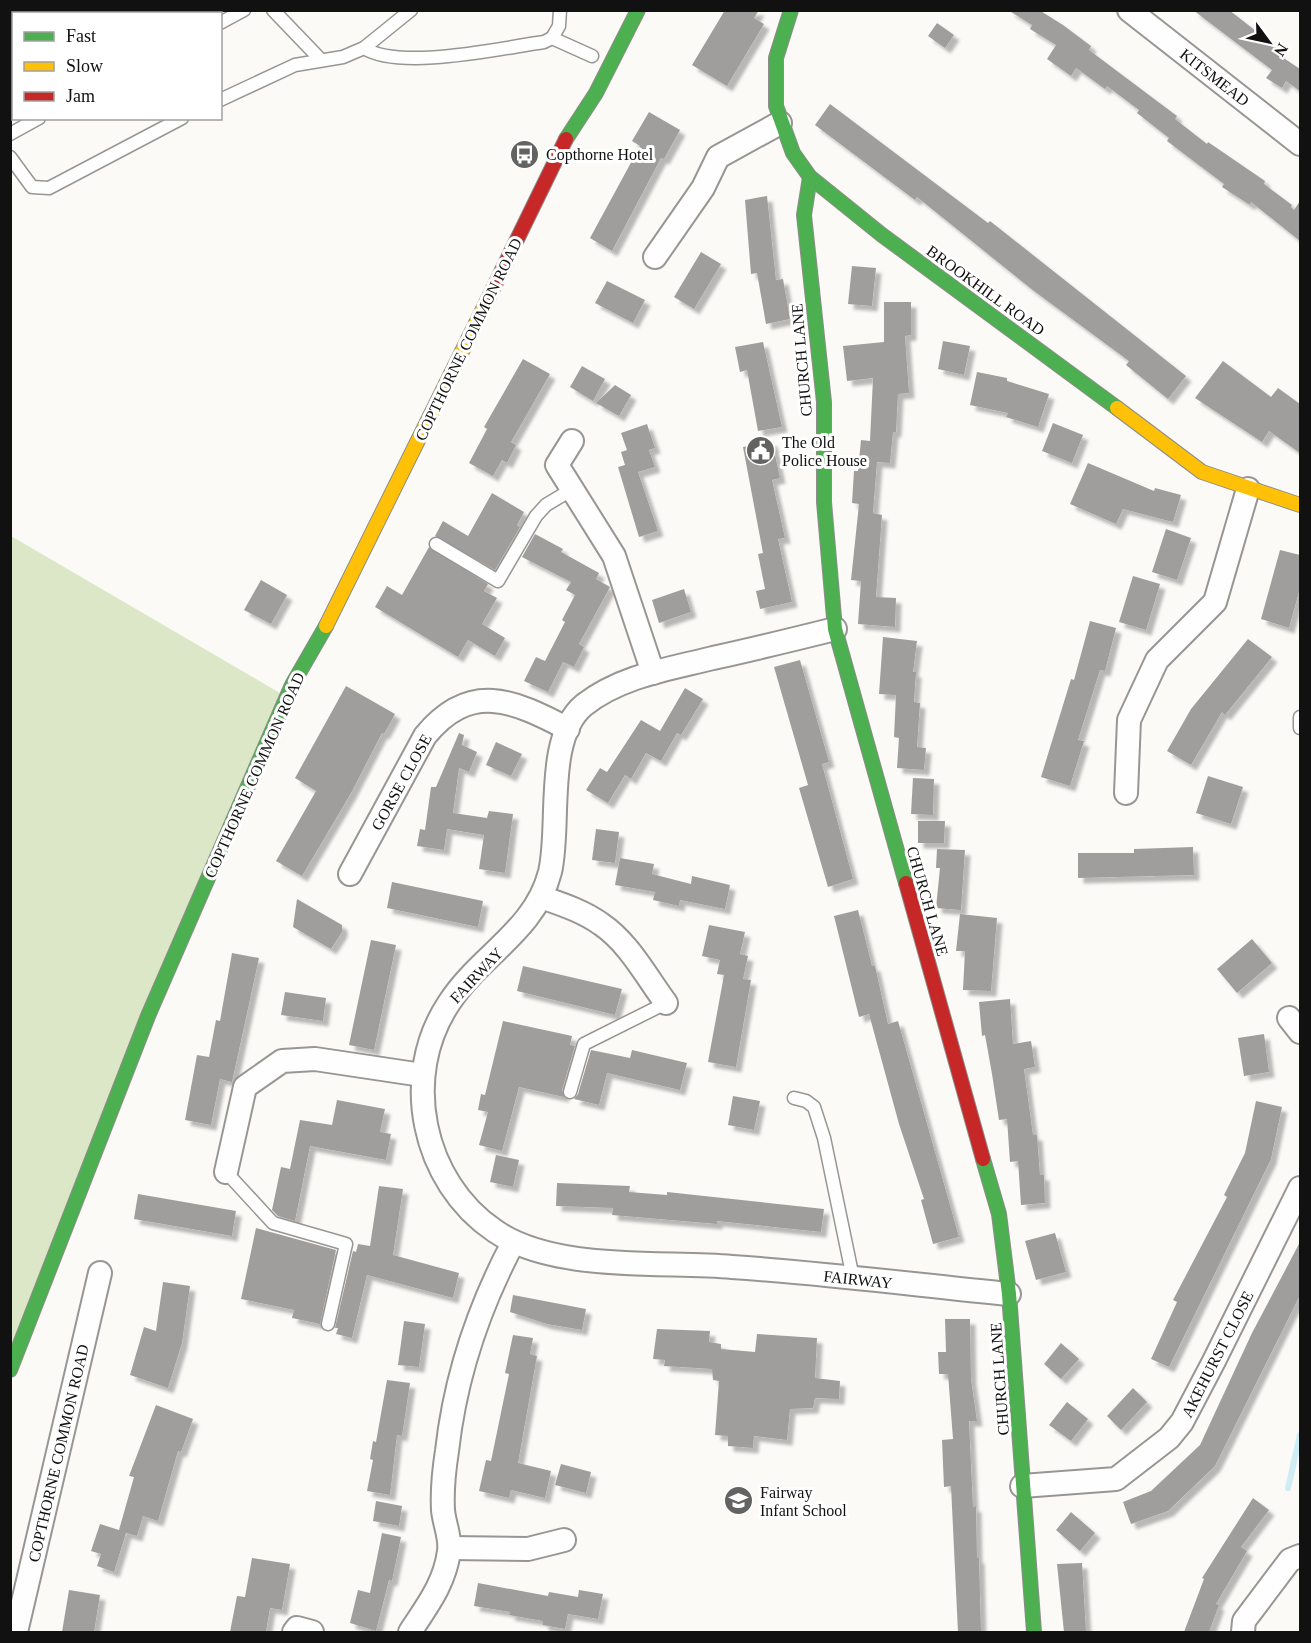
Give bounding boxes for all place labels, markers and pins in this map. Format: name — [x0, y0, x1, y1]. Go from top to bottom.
bus stop icon: Copthorne Hotel — [509, 138, 541, 170]
place label: Copthorne Hotel — [546, 146, 654, 164]
place label: The Old Police House — [782, 434, 867, 469]
public building icon: The Old Police House — [745, 435, 777, 467]
place label: Fairway Infant School — [760, 1484, 847, 1519]
school or university icon: Fairway Infant School — [723, 1485, 755, 1517]

